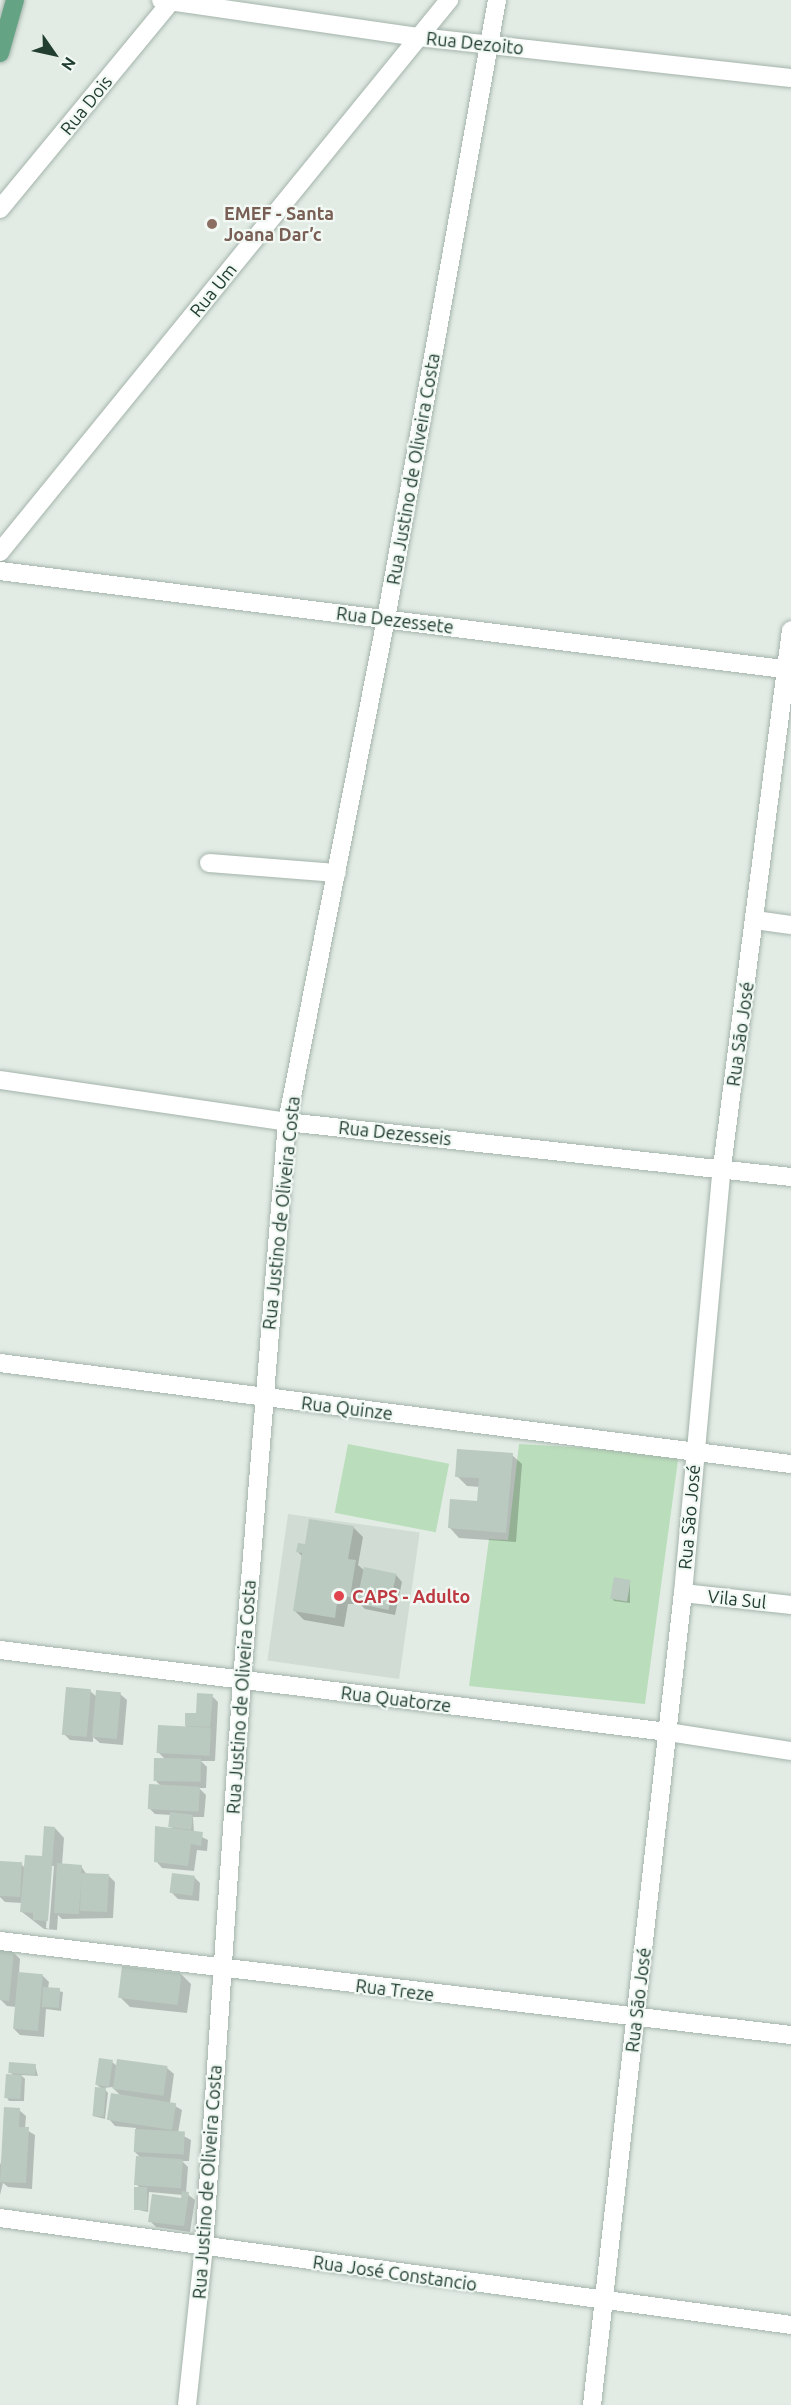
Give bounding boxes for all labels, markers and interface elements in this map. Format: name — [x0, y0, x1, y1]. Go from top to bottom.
north arrow — [24, 24, 84, 84]
street label: Rua Dezoito — [425, 27, 525, 59]
text: N — [58, 54, 80, 74]
street label: Rua Dois — [55, 71, 117, 139]
place label: EMEF - Santa Joana Dar’c — [224, 203, 334, 246]
marker: EMEF - Santa Joana Dar’c — [205, 217, 219, 231]
street label: Rua Um — [185, 259, 241, 321]
street label: Rua Justino de Oliveira Costa — [382, 352, 444, 586]
street label: Rua Dezessete — [335, 602, 455, 638]
street label: Rua São José — [722, 980, 758, 1088]
street label: Rua Justino de Oliveira Costa — [258, 1095, 304, 1331]
street label: Rua Dezesseis — [338, 1116, 452, 1150]
street label: Rua Quinze — [300, 1392, 394, 1424]
street label: Rua São José — [674, 1464, 704, 1570]
street label: Rua Justino de Oliveira Costa — [222, 1579, 260, 1815]
place label: CAPS - Adulto — [352, 1585, 470, 1607]
street label: Vila Sul — [707, 1585, 767, 1613]
marker: CAPS - Adulto — [330, 1587, 348, 1605]
street label: Rua Quatorze — [340, 1682, 452, 1716]
street label: Rua São José — [621, 1946, 655, 2054]
street label: Rua Treze — [354, 1974, 436, 2006]
street label: Rua Justino de Oliveira Costa — [188, 2064, 226, 2300]
street label: Rua José Constancio — [312, 2251, 478, 2295]

